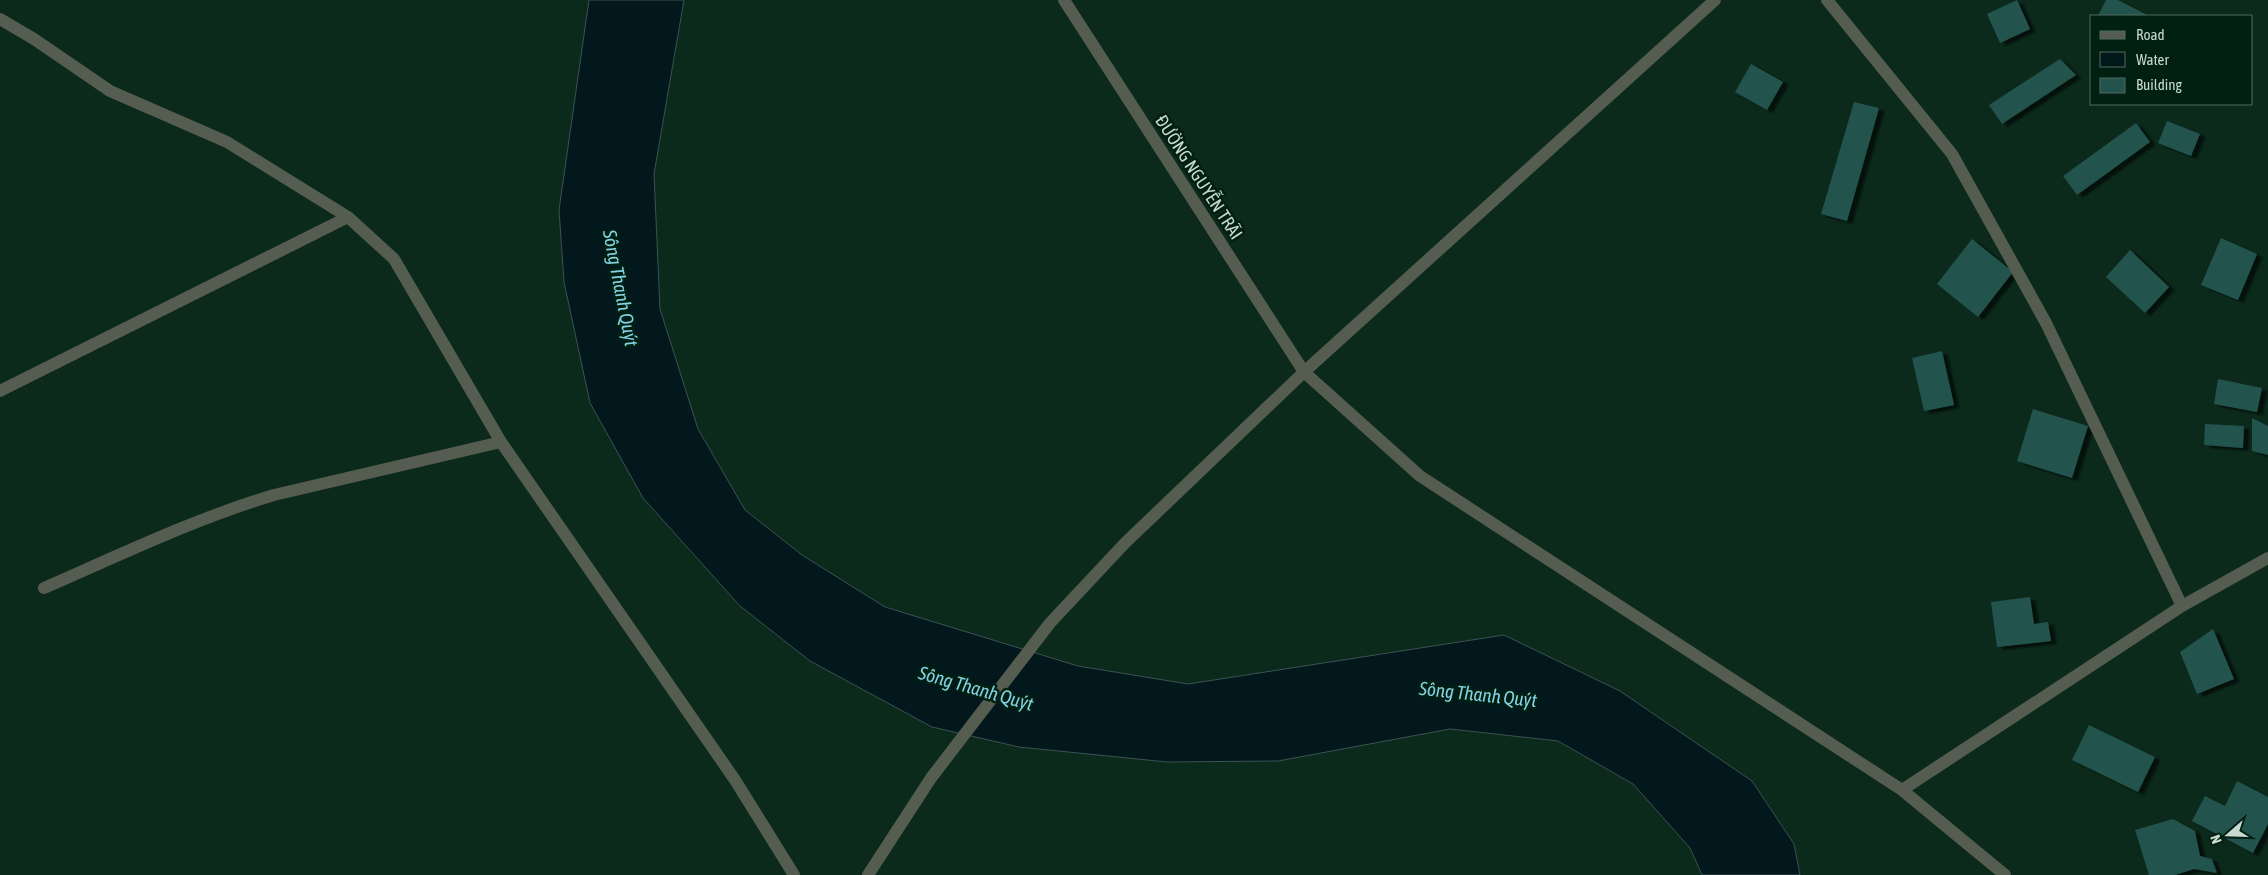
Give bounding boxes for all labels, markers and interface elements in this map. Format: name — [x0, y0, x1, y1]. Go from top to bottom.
legend — [2090, 15, 2253, 105]
text: Road — [2136, 26, 2165, 43]
text: Water — [2136, 51, 2169, 68]
text: Building — [2136, 76, 2182, 93]
street label: ĐƯỜNG NGUYỄN TRÃI — [1151, 110, 1249, 243]
water label: Sông Thanh Quýt — [599, 227, 643, 349]
water label: Sông Thanh Quýt — [915, 661, 1036, 715]
water label: Sông Thanh Quýt — [1417, 677, 1538, 711]
north arrow — [2203, 810, 2253, 860]
text: N — [2207, 833, 2225, 846]

